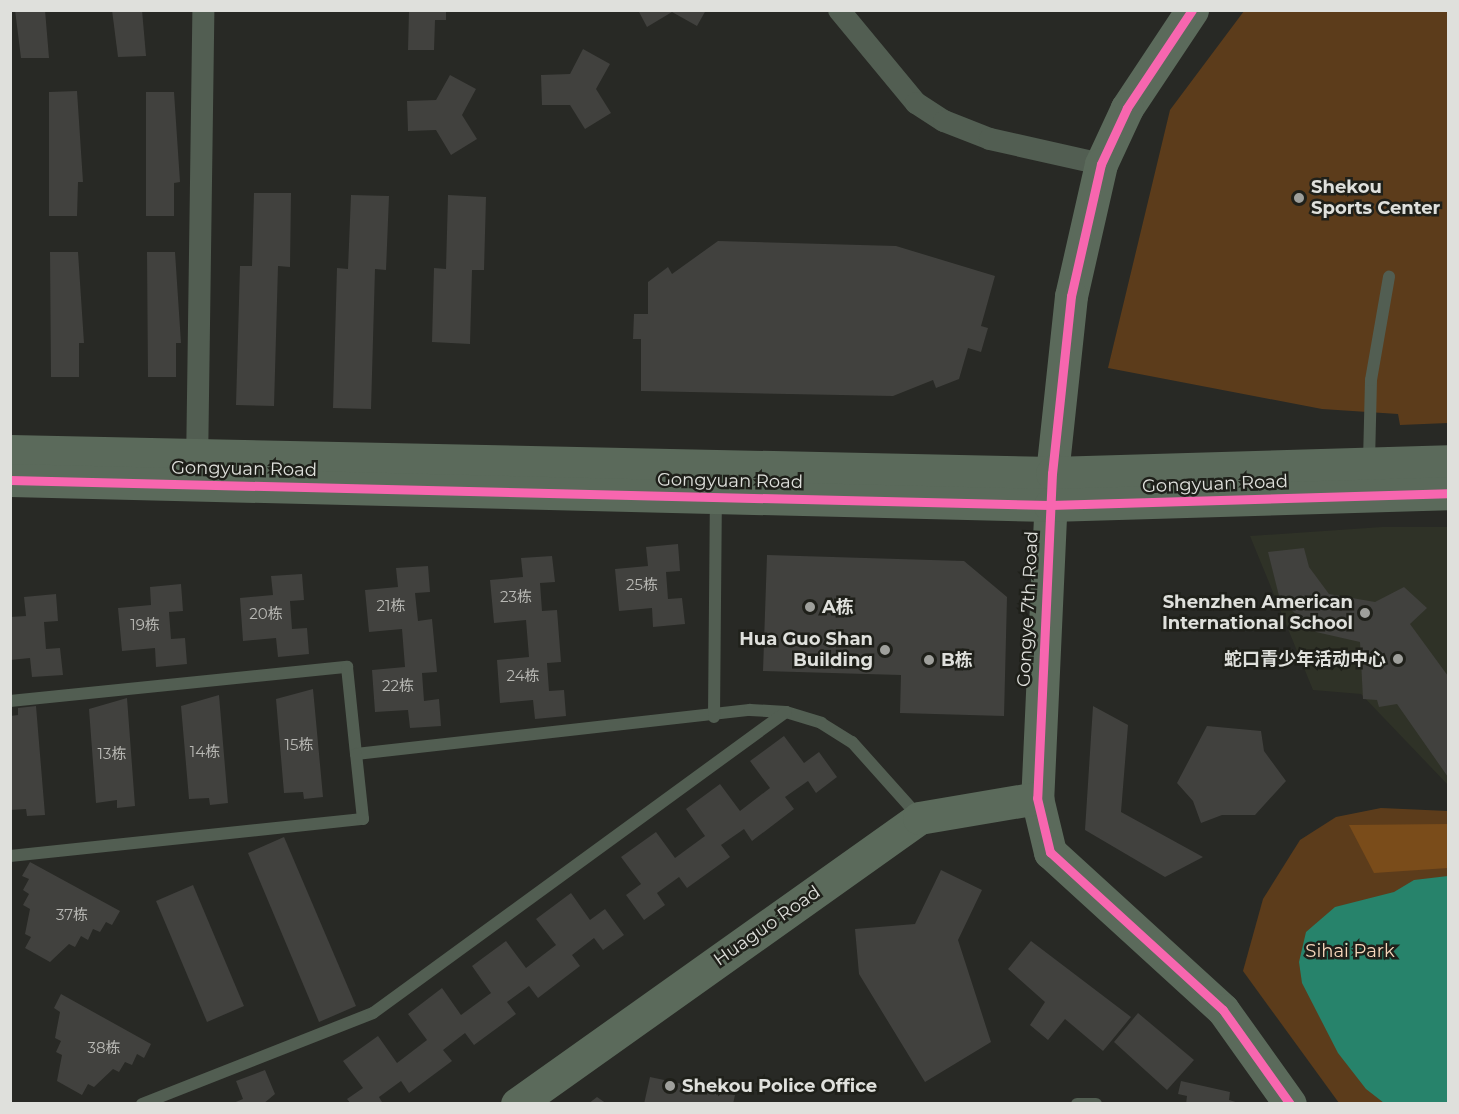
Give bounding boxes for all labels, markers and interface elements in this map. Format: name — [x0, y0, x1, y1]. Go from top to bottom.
place label: Shekou Sports Center — [1311, 177, 1440, 219]
marker: Shekou Sports Center — [1292, 191, 1306, 205]
street label: Gongyuan Road — [171, 457, 317, 481]
street label: Gongyuan Road — [657, 469, 803, 493]
street label: Gongyuan Road — [1142, 471, 1288, 497]
street label: Gongye 7th Road — [1013, 530, 1043, 688]
house number: 25栋 — [626, 576, 658, 594]
house number: 23栋 — [500, 588, 532, 606]
place label: Shenzhen American International School — [1162, 592, 1353, 634]
place label: A栋 — [822, 596, 854, 618]
house number: 21栋 — [377, 597, 405, 615]
marker: A栋 — [803, 600, 817, 614]
house number: 20栋 — [249, 605, 283, 623]
marker: Shenzhen American International School — [1358, 606, 1372, 620]
house number: 19栋 — [130, 616, 160, 634]
place label: Hua Guo Shan Building — [739, 629, 873, 672]
marker: Hua Guo Shan Building — [878, 643, 892, 657]
place label: 蛇口青少年活动中心 — [1224, 648, 1386, 670]
place label: B栋 — [941, 649, 973, 671]
marker: 蛇口青少年活动中心 — [1391, 652, 1405, 666]
marker: B栋 — [922, 653, 936, 667]
house number: 24栋 — [506, 667, 540, 685]
house number: 22栋 — [382, 677, 414, 695]
house number: 15栋 — [285, 736, 313, 754]
house number: 14栋 — [190, 743, 220, 761]
house number: 13栋 — [98, 745, 126, 763]
street label: Huaguo Road — [710, 881, 824, 971]
house number: 37栋 — [56, 906, 88, 924]
park label: Sihai Park — [1305, 940, 1395, 962]
house number: 38栋 — [87, 1039, 121, 1057]
place label: Shekou Police Office — [682, 1075, 877, 1097]
marker: Shekou Police Office — [663, 1079, 677, 1093]

